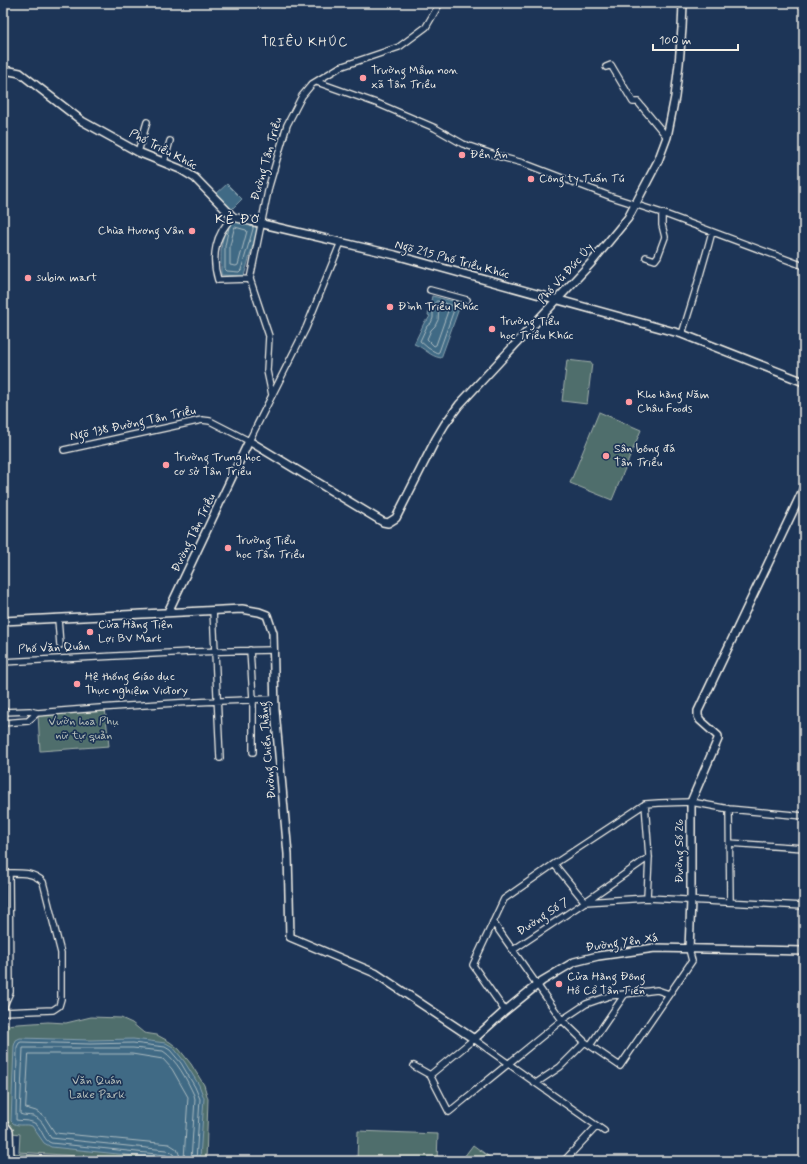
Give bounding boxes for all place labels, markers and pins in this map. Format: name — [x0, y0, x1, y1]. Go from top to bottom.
place label: Trường Mầm non xã Tân Triều — [371, 63, 459, 93]
marker: Trường Mầm non xã Tân Triều — [358, 73, 368, 83]
place label: Đền Án — [470, 147, 508, 163]
marker: Đền Án — [457, 150, 467, 160]
place label: Công ty Tuấn Tú — [539, 171, 625, 188]
marker: Công ty Tuấn Tú — [526, 174, 536, 184]
place label: Chùa Hương Vân — [98, 223, 184, 240]
marker: Chùa Hương Vân — [187, 226, 197, 236]
place label: subin mart — [36, 270, 97, 286]
marker: subin mart — [23, 273, 33, 283]
place label: Đình Triều Khúc — [398, 299, 479, 315]
marker: Đình Triều Khúc — [385, 302, 395, 312]
place label: Trường Tiểu học Triều Khúc — [500, 314, 574, 344]
marker: Trường Tiểu học Triều Khúc — [487, 324, 497, 334]
place label: Kho hàng Năm Châu Foods — [637, 387, 709, 417]
marker: Kho hàng Năm Châu Foods — [624, 397, 634, 407]
place label: Sân bóng đá Tân Triều — [614, 441, 676, 471]
place label: Trường Trung học cơ sở Tân Triều — [174, 450, 261, 480]
marker: Sân bóng đá Tân Triều — [601, 451, 611, 461]
marker: Trường Trung học cơ sở Tân Triều — [161, 460, 171, 470]
place label: Trường Tiểu học Tân Triều — [236, 533, 305, 563]
marker: Trường Tiểu học Tân Triều — [223, 543, 233, 553]
place label: Cửa Hàng Tiện Lợi BV Mart — [98, 617, 173, 647]
marker: Cửa Hàng Tiện Lợi BV Mart — [85, 627, 95, 637]
place label: Hệ thống Giáo dục Thực nghiệm Victory — [85, 669, 188, 699]
marker: Hệ thống Giáo dục Thực nghiệm Victory — [72, 679, 82, 689]
place label: Cửa Hàng Đông Hồ Cổ Tân Tiến — [567, 969, 646, 999]
marker: Cửa Hàng Đông Hồ Cổ Tân Tiến — [554, 979, 564, 989]

